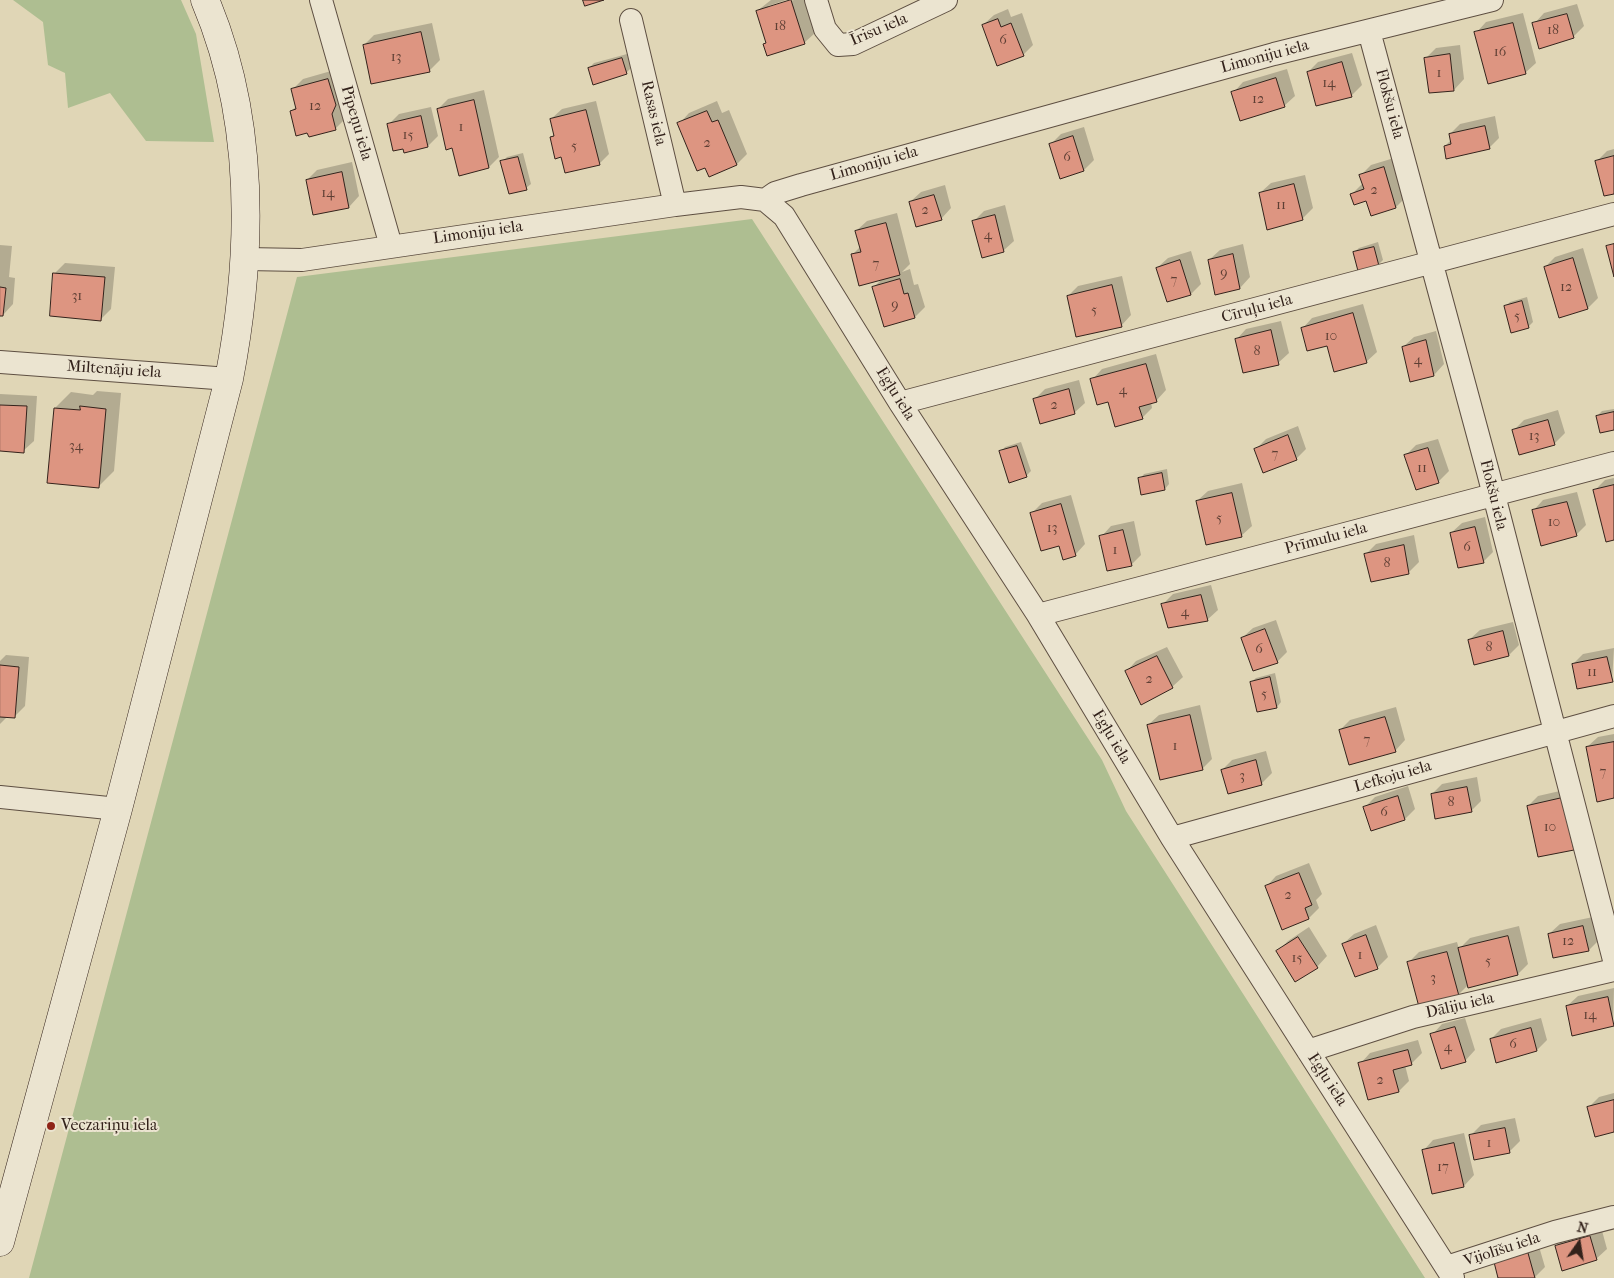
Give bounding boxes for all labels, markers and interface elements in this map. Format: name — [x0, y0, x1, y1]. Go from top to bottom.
street label: Īrisu iela — [847, 9, 911, 51]
house number: 18 — [774, 19, 786, 35]
house number: 18 — [1547, 23, 1559, 39]
house number: 6 — [999, 33, 1007, 49]
street label: Limoniju iela — [1219, 36, 1311, 78]
house number: 16 — [1494, 45, 1506, 61]
house number: 13 — [391, 50, 401, 66]
house number: 1 — [1437, 66, 1441, 82]
street label: Flokšu iela — [1370, 67, 1408, 141]
house number: 14 — [1322, 76, 1336, 92]
street label: Rasas iela — [636, 79, 670, 147]
street label: Pīpeņu iela — [336, 83, 376, 163]
house number: 12 — [1252, 92, 1264, 108]
house number: 12 — [309, 99, 321, 115]
house number: 1 — [459, 120, 463, 136]
house number: 15 — [403, 128, 413, 144]
house number: 2 — [703, 136, 711, 152]
house number: 5 — [571, 139, 577, 155]
street label: Limoniju iela — [828, 142, 920, 186]
house number: 6 — [1063, 150, 1071, 166]
house number: 2 — [1370, 183, 1378, 199]
house number: 14 — [321, 186, 335, 202]
house number: 11 — [1276, 198, 1286, 214]
house number: 2 — [921, 203, 929, 219]
street label: Limoniju iela — [432, 217, 524, 249]
house number: 4 — [984, 228, 992, 244]
house number: 7 — [873, 257, 879, 273]
house number: 9 — [1220, 266, 1228, 282]
house number: 7 — [1171, 273, 1177, 289]
house number: 12 — [1560, 280, 1572, 296]
house number: 31 — [72, 289, 82, 305]
street label: Cīruļu iela — [1220, 290, 1294, 328]
house number: 9 — [891, 298, 899, 314]
house number: 5 — [1091, 303, 1097, 319]
house number: 5 — [1514, 309, 1520, 325]
house number: 10 — [1325, 329, 1337, 345]
house number: 8 — [1253, 344, 1261, 360]
house number: 4 — [1414, 353, 1422, 369]
street label: Miltenāju iela — [66, 357, 162, 383]
street label: Egļu iela — [871, 364, 919, 424]
house number: 4 — [1119, 383, 1127, 399]
house number: 2 — [1050, 398, 1058, 414]
house number: 13 — [1529, 429, 1539, 445]
house number: 34 — [69, 439, 83, 455]
house number: 7 — [1272, 447, 1278, 463]
street label: Flokšu iela — [1475, 458, 1511, 532]
house number: 11 — [1417, 461, 1427, 477]
house number: 5 — [1216, 511, 1222, 527]
house number: 10 — [1548, 515, 1560, 531]
street label: Prīmulu iela — [1283, 519, 1369, 559]
house number: 13 — [1047, 521, 1057, 537]
house number: 6 — [1463, 540, 1471, 556]
house number: 1 — [1113, 543, 1117, 559]
house number: 8 — [1383, 556, 1391, 572]
house number: 4 — [1181, 605, 1189, 621]
house number: 8 — [1485, 640, 1493, 656]
house number: 6 — [1255, 642, 1263, 658]
house number: 11 — [1587, 665, 1597, 681]
house number: 2 — [1145, 672, 1153, 688]
house number: 5 — [1261, 687, 1267, 703]
street label: Egļu iela — [1087, 707, 1135, 767]
house number: 7 — [1364, 733, 1370, 749]
house number: 1 — [1173, 739, 1177, 755]
street label: Lefkoju iela — [1352, 757, 1434, 797]
house number: 7 — [1600, 765, 1606, 781]
house number: 3 — [1239, 769, 1245, 785]
house number: 8 — [1447, 795, 1455, 811]
house number: 6 — [1380, 805, 1388, 821]
house number: 10 — [1544, 820, 1556, 836]
house number: 2 — [1284, 888, 1292, 904]
house number: 12 — [1562, 934, 1574, 950]
house number: 1 — [1358, 948, 1362, 964]
house number: 15 — [1292, 951, 1302, 967]
house number: 5 — [1485, 954, 1491, 970]
house number: 3 — [1430, 971, 1436, 987]
street label: Dāliju iela — [1424, 989, 1496, 1023]
house number: 14 — [1583, 1008, 1597, 1024]
house number: 6 — [1509, 1037, 1517, 1053]
house number: 4 — [1444, 1040, 1452, 1056]
street label: Egļu iela — [1303, 1050, 1351, 1110]
house number: 2 — [1376, 1073, 1384, 1089]
place label: Veczariņu iela — [61, 1116, 157, 1136]
marker: Veczariņu iela — [45, 1120, 57, 1132]
house number: 1 — [1487, 1136, 1491, 1152]
house number: 17 — [1437, 1160, 1449, 1176]
north arrow — [1554, 1218, 1604, 1268]
text: N — [1575, 1218, 1590, 1237]
street label: Vijolīšu iela — [1462, 1229, 1542, 1271]

